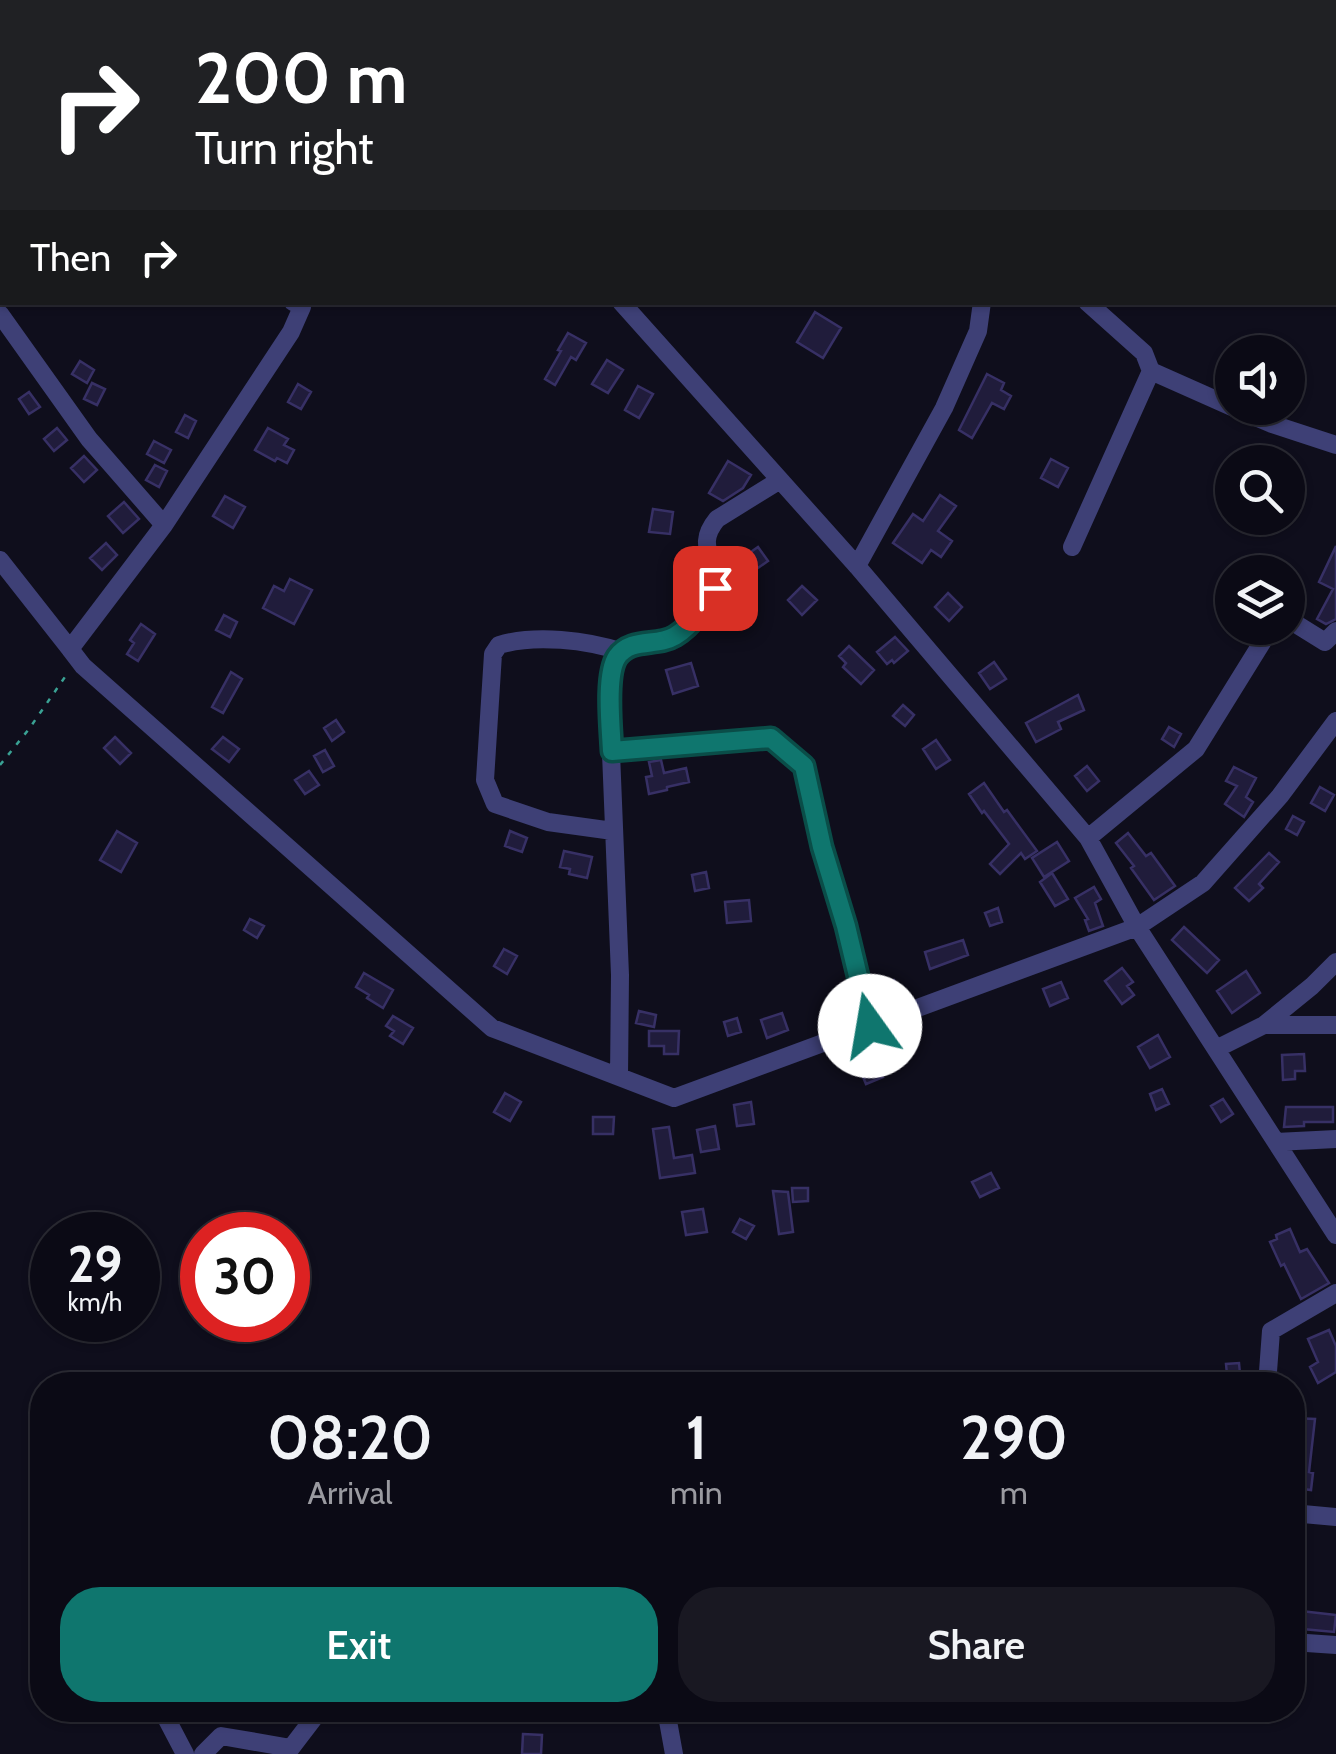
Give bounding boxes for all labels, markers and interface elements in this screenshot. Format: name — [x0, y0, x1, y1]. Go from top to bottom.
text: 200 m — [195, 35, 407, 121]
icon: right — [30, 40, 160, 170]
text: Turn right — [195, 121, 374, 175]
icon: right — [131, 230, 186, 285]
text: Then — [30, 234, 111, 281]
map controls — [1215, 335, 1305, 645]
button: sound — [1215, 335, 1305, 425]
button: search — [1215, 445, 1305, 535]
pin — [673, 546, 758, 631]
button: layers — [1215, 555, 1305, 645]
icon: arrive — [688, 561, 743, 616]
position arrow — [818, 974, 922, 1078]
speed limit sign: 30 — [180, 1212, 310, 1342]
text: 29 — [68, 1234, 122, 1295]
text: km/h — [68, 1287, 122, 1317]
text: 08:20 — [267, 1401, 433, 1474]
text: 1 — [686, 1401, 707, 1474]
text: 290 — [960, 1401, 1068, 1474]
text: Arrival — [307, 1473, 393, 1512]
text: min — [670, 1473, 723, 1512]
text: m — [1000, 1473, 1028, 1512]
button: Exit — [60, 1587, 658, 1702]
button: Share — [678, 1587, 1275, 1702]

